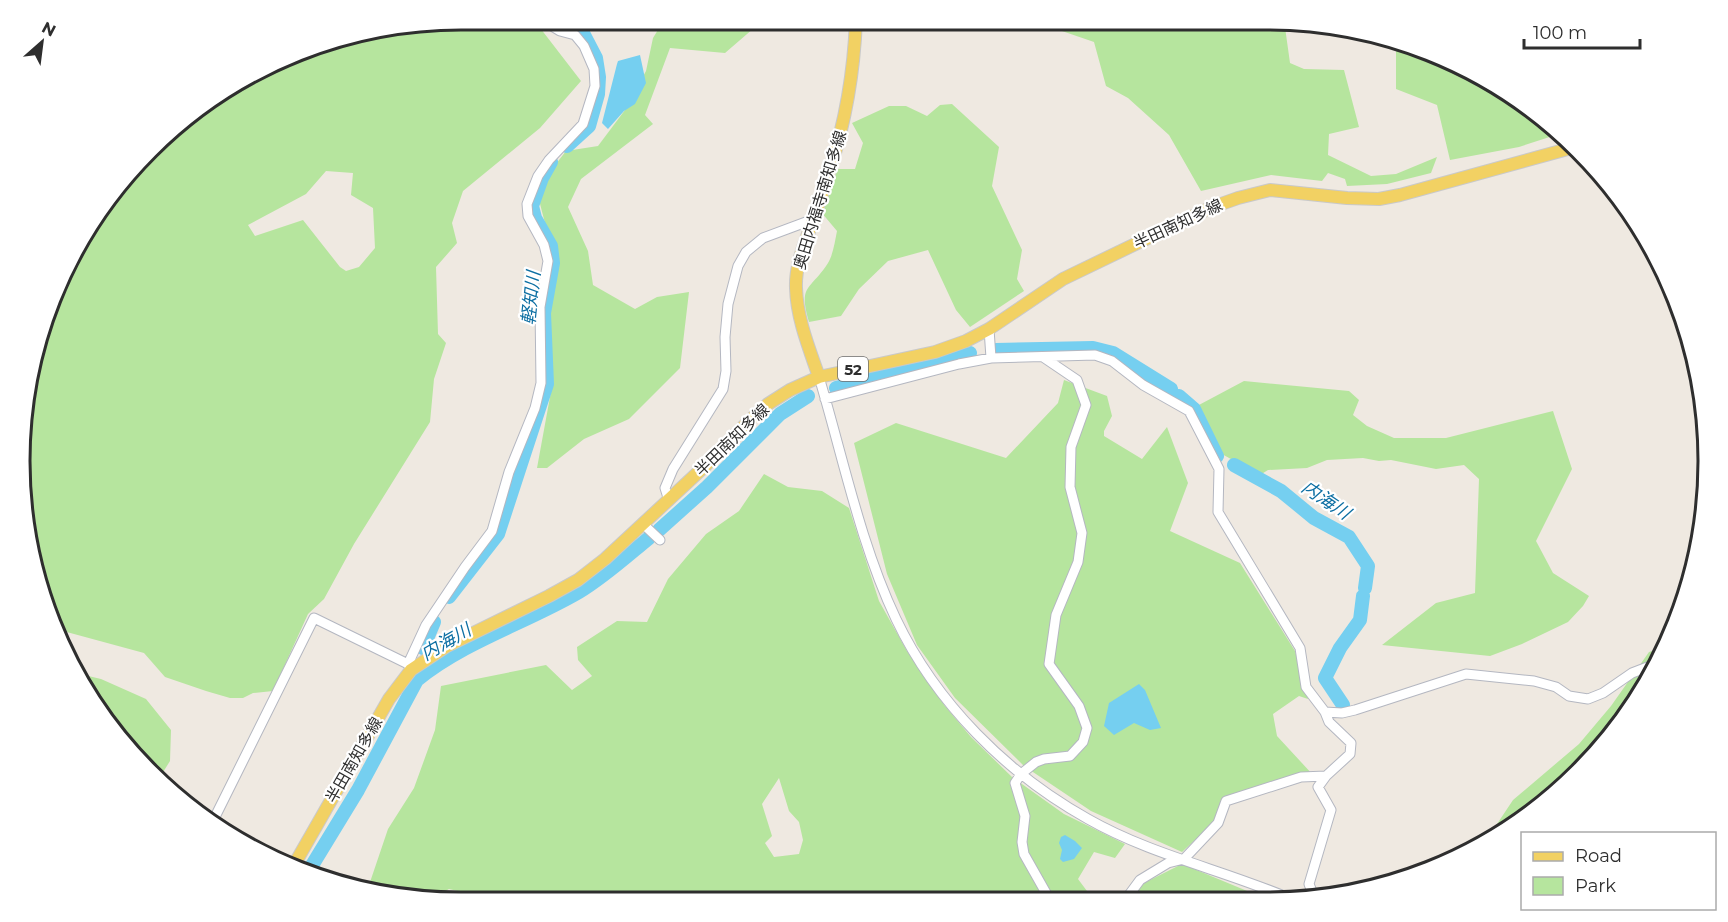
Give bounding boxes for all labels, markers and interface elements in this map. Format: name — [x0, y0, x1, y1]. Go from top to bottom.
north arrow — [12, 12, 72, 72]
scale bar — [1524, 12, 1640, 50]
text: N — [39, 18, 59, 41]
text: 100 m — [1533, 22, 1587, 44]
street label: 奥田内福寺南知多線 — [790, 128, 850, 272]
street label: 半田南知多線 — [1130, 195, 1226, 253]
water label: 軽知川 — [517, 268, 545, 326]
road number: 52 — [838, 357, 868, 381]
street label: 半田南知多線 — [691, 400, 773, 480]
water label: 内海川 — [1297, 476, 1356, 525]
water label: 内海川 — [417, 618, 477, 665]
street label: 半田南知多線 — [322, 714, 386, 806]
legend — [1521, 832, 1716, 910]
text: Road — [1575, 845, 1622, 867]
text: Park — [1575, 875, 1616, 897]

